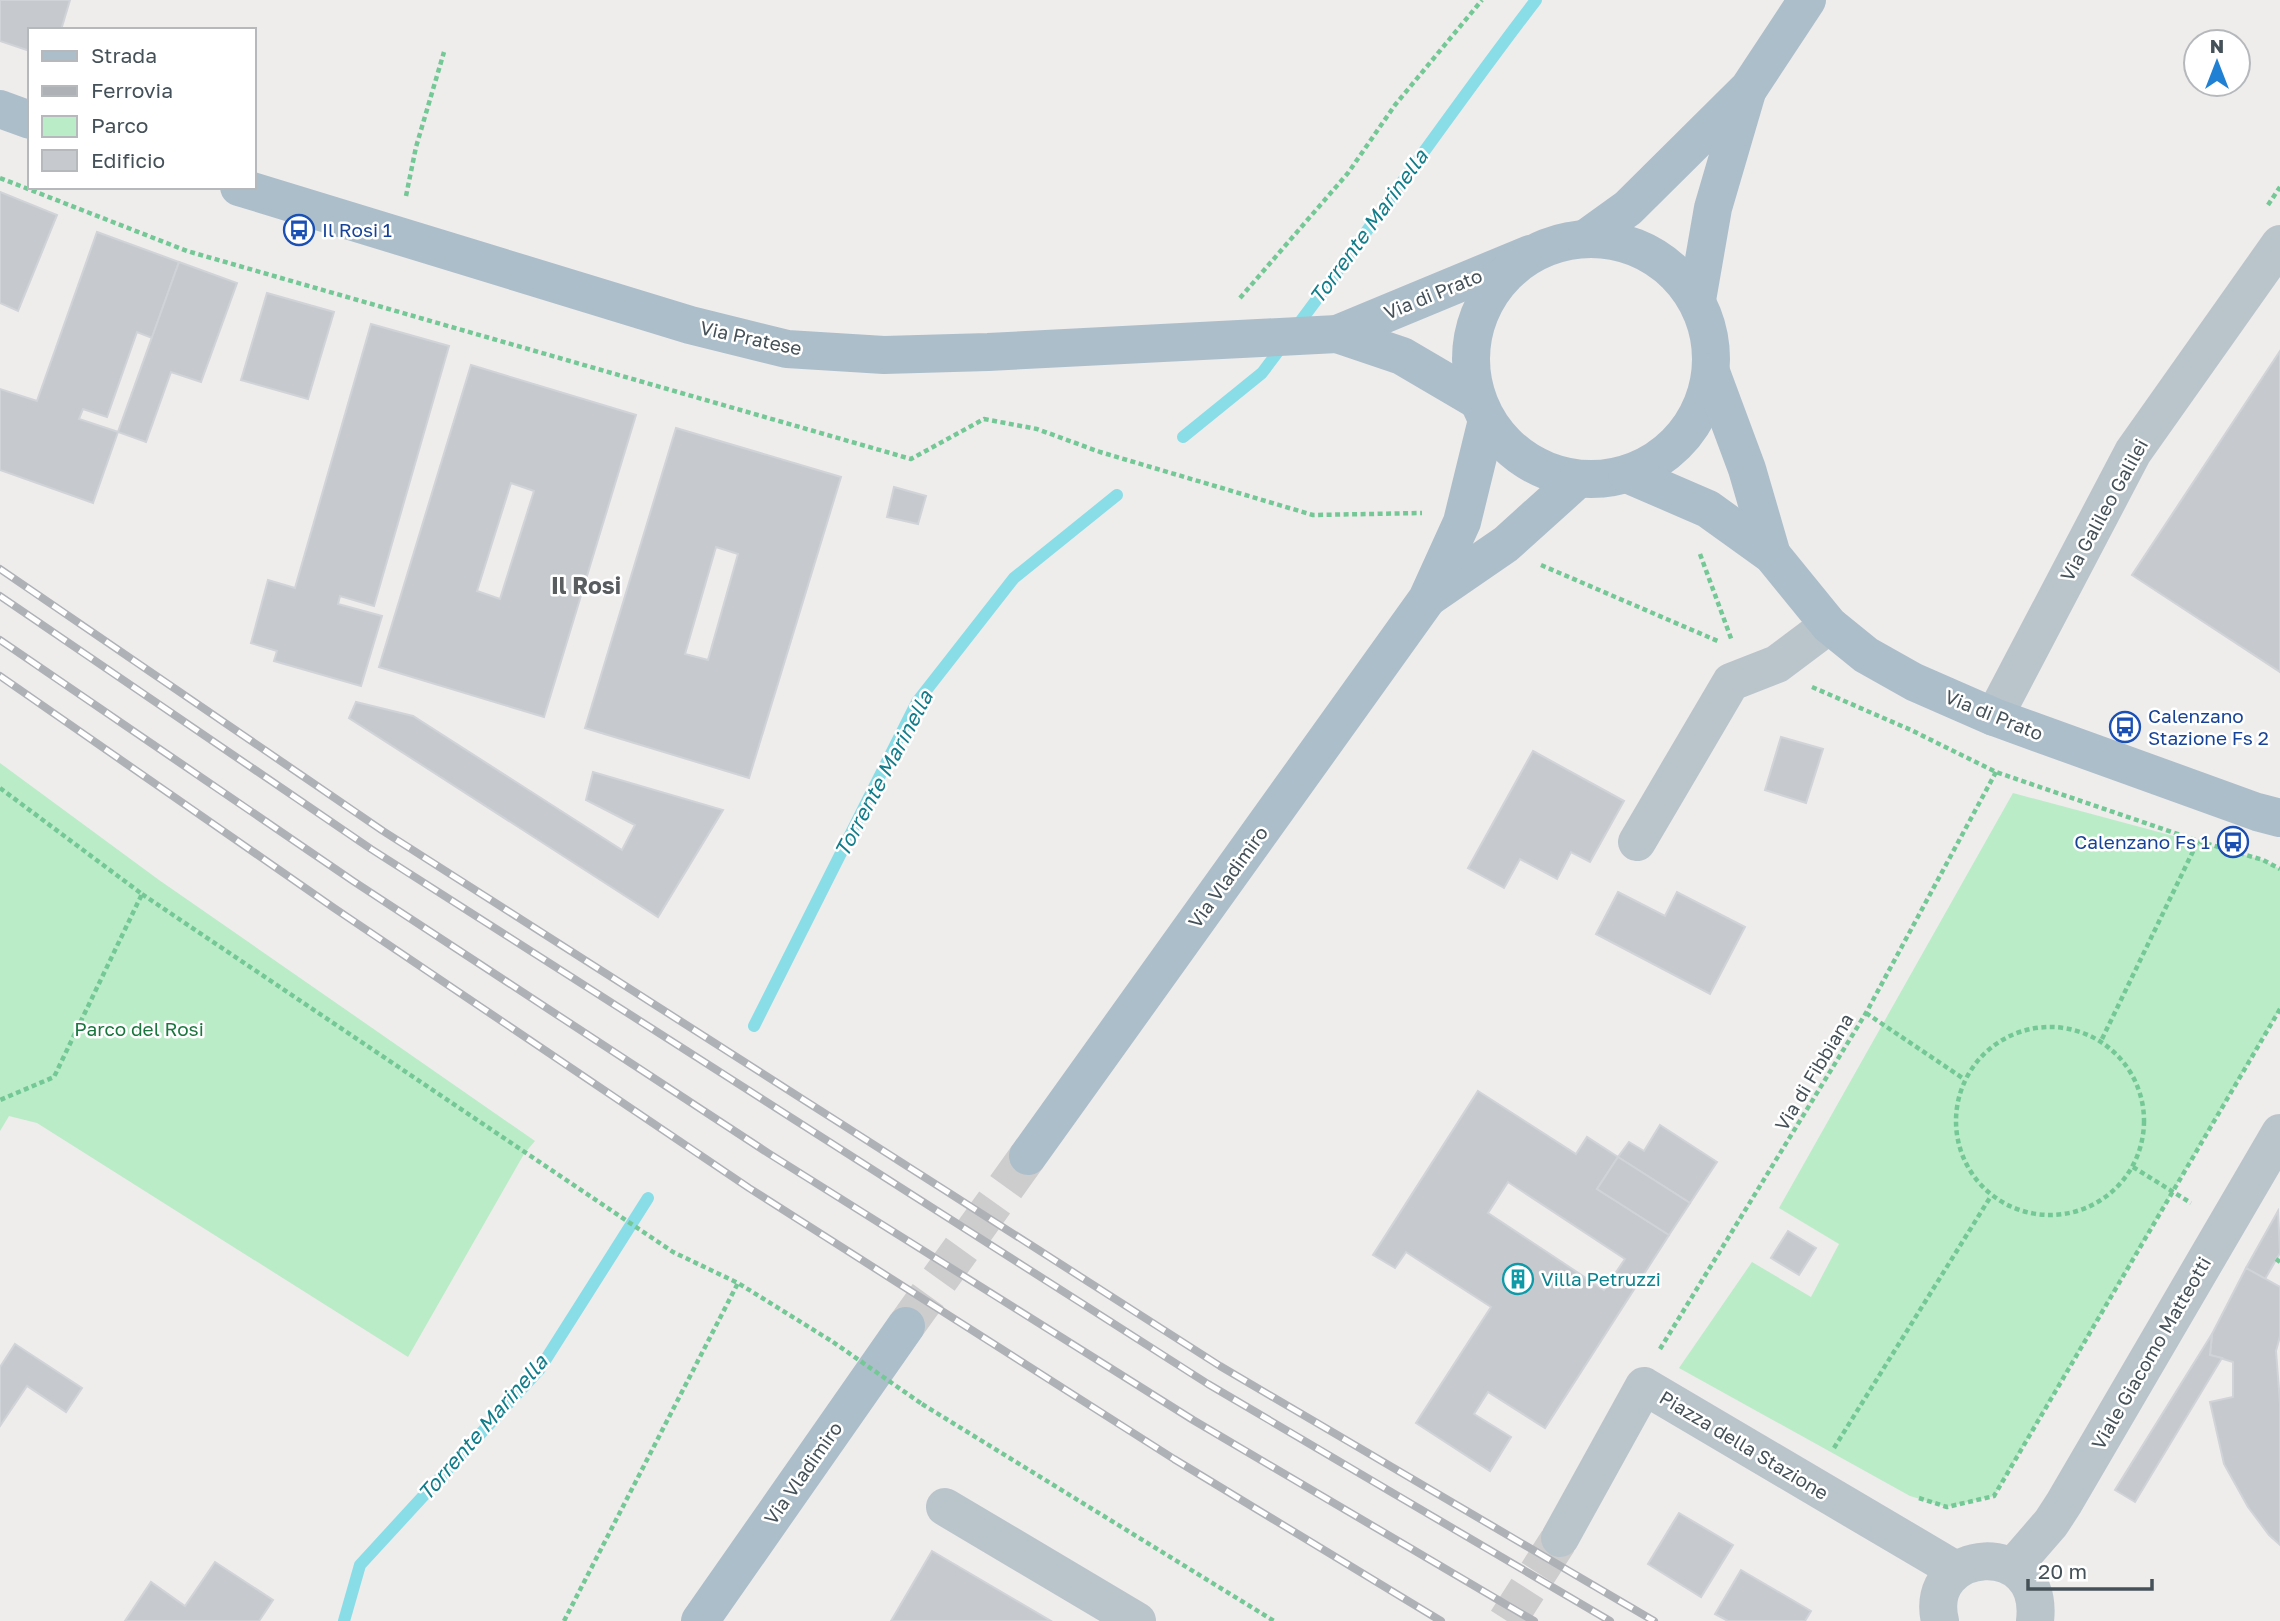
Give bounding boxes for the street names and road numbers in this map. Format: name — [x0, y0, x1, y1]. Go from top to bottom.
street label: Via di Prato — [1380, 263, 1485, 324]
street label: Via Pratese — [698, 316, 804, 359]
street label: Via Galileo Galilei — [2055, 435, 2152, 585]
street label: Via di Prato — [1942, 684, 2047, 745]
street label: Via Vladimiro — [1183, 821, 1272, 932]
street label: Via di Fibbiana — [1770, 1009, 1858, 1135]
street label: Viale Giacomo Matteotti — [2086, 1252, 2215, 1453]
street label: Piazza della Stazione — [1656, 1385, 1833, 1504]
street label: Via Vladimiro — [759, 1417, 846, 1529]

